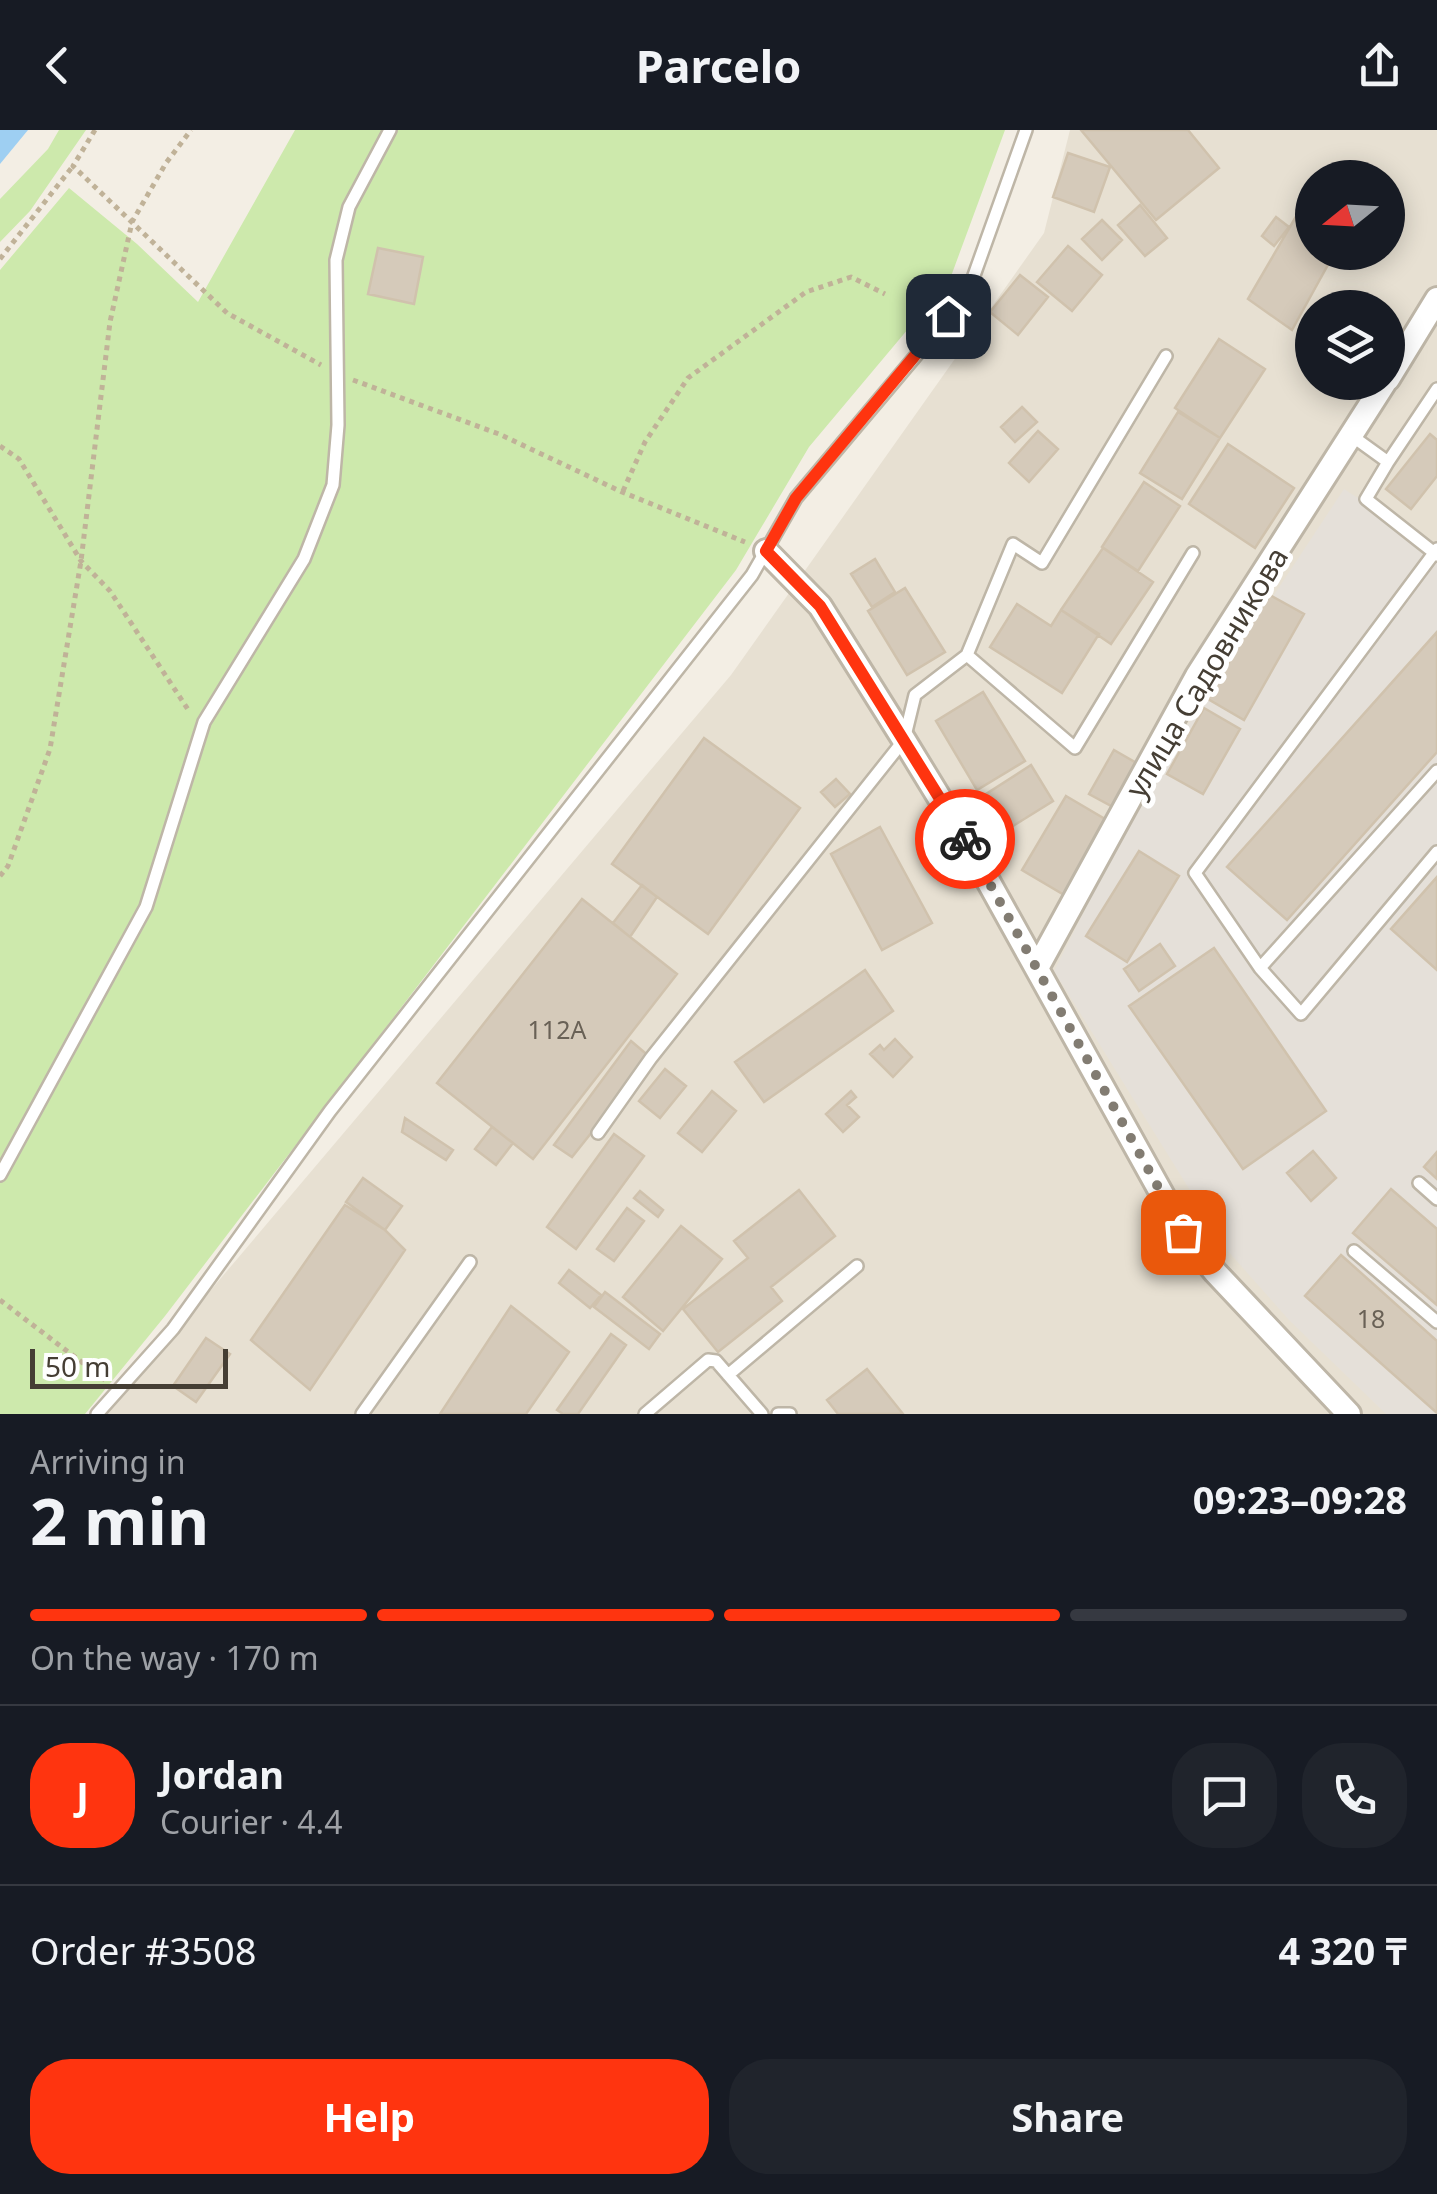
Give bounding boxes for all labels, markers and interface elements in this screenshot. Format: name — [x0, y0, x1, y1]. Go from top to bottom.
text: Parcelo — [636, 35, 801, 96]
icon: back — [30, 38, 85, 93]
icon: share — [1352, 38, 1407, 93]
north arrow — [1295, 160, 1405, 270]
map controls — [1295, 160, 1405, 400]
pin — [906, 274, 991, 359]
icon: home — [921, 289, 976, 344]
button: layers — [1295, 290, 1405, 400]
street label: улица Садовникова — [1115, 539, 1297, 805]
courier — [915, 789, 1015, 889]
icon: bike — [938, 812, 993, 867]
house number: 112А — [528, 1012, 586, 1046]
pin — [1141, 1190, 1226, 1275]
icon: bag — [1156, 1205, 1211, 1260]
house number: 18 — [1357, 1301, 1385, 1335]
scale bar — [30, 1344, 228, 1388]
text: 50 m — [45, 1347, 111, 1385]
text: Arriving in — [30, 1440, 185, 1483]
text: 09:23–09:28 — [1193, 1473, 1407, 1525]
text: 2 min — [30, 1476, 209, 1564]
text: On the way · 170 m — [30, 1636, 319, 1679]
button: chat — [1172, 1743, 1277, 1848]
button: phone — [1302, 1743, 1407, 1848]
text: Jordan — [160, 1748, 284, 1800]
text: J — [76, 1769, 89, 1821]
text: Courier · 4.4 — [160, 1800, 343, 1843]
text: Order #3508 — [30, 1924, 256, 1976]
text: 4 320 ₸ — [1279, 1924, 1407, 1976]
button: Help — [30, 2059, 709, 2174]
button: Share — [729, 2059, 1407, 2174]

